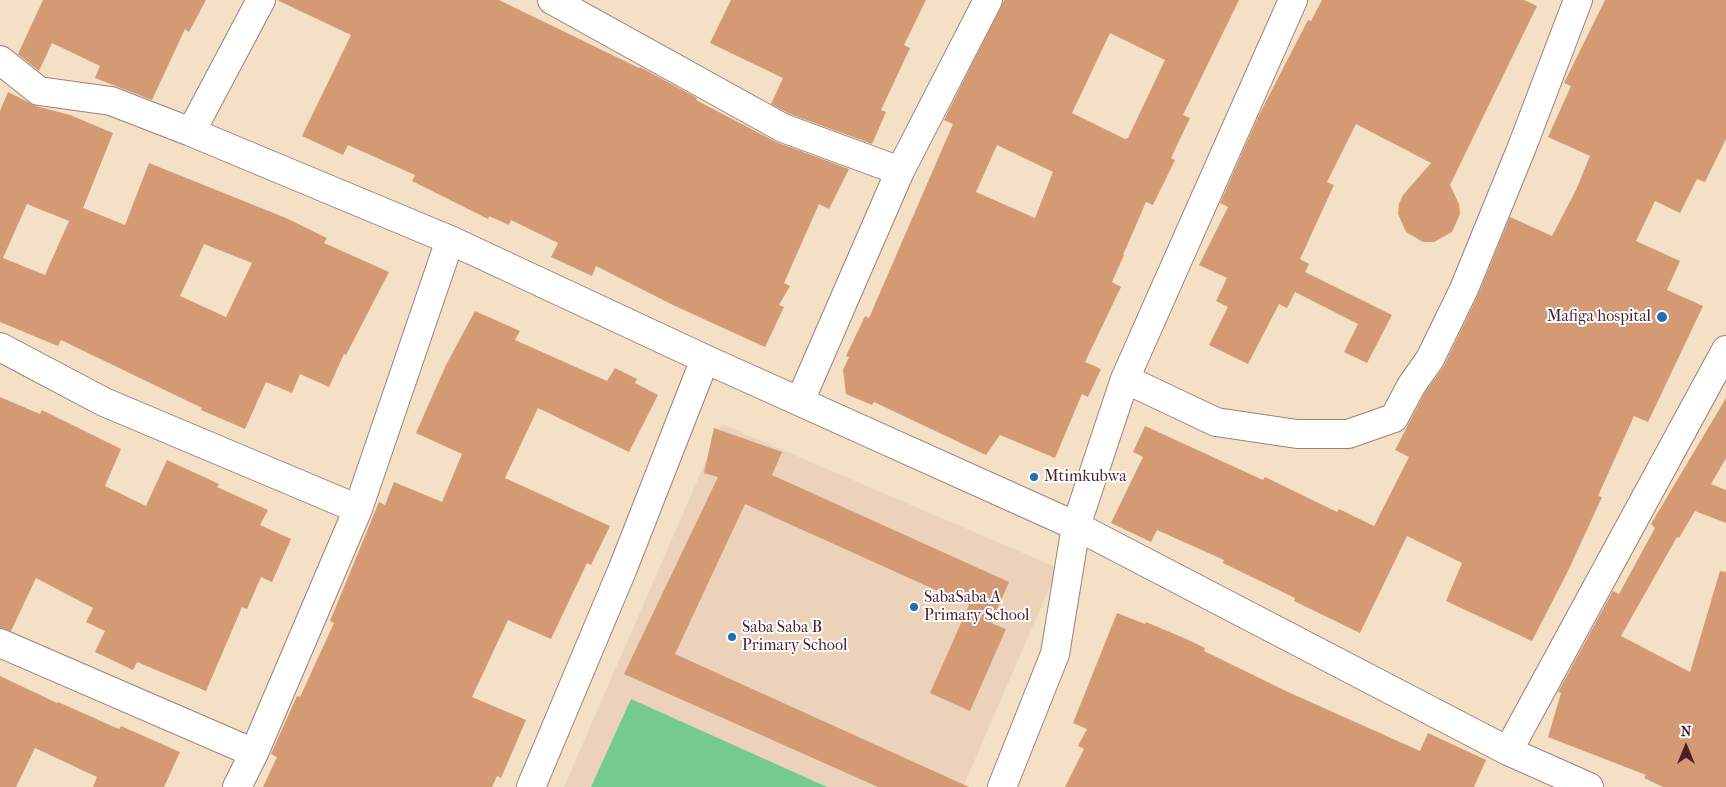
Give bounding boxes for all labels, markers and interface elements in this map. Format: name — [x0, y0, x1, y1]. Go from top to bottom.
place label: Mafiga hospital — [1547, 307, 1651, 327]
marker: Mafiga hospital — [1655, 310, 1669, 324]
place label: Mtimkubwa — [1044, 467, 1127, 487]
marker: Mtimkubwa — [1028, 471, 1040, 483]
place label: SabaSaba A Primary School — [924, 588, 1029, 626]
marker: SabaSaba A Primary School — [908, 601, 920, 613]
place label: Saba Saba B Primary School — [742, 618, 847, 656]
marker: Saba Saba B Primary School — [726, 631, 738, 643]
north arrow — [1661, 722, 1711, 772]
text: N — [1681, 723, 1691, 740]

